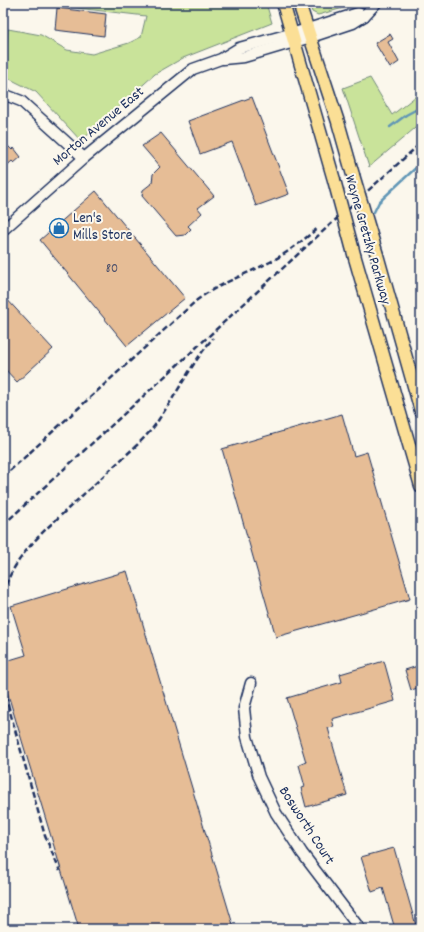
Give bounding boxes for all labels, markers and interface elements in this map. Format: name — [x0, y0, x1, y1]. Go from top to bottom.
street label: Morton Avenue East — [48, 82, 150, 172]
street label: Wayne Gretzky Parkway — [338, 173, 396, 308]
place label: Len's Mills Store — [73, 208, 133, 247]
shop icon: Len's Mills Store — [48, 217, 70, 239]
house number: 80 — [106, 260, 118, 279]
street label: Bosworth Court — [272, 782, 340, 870]

